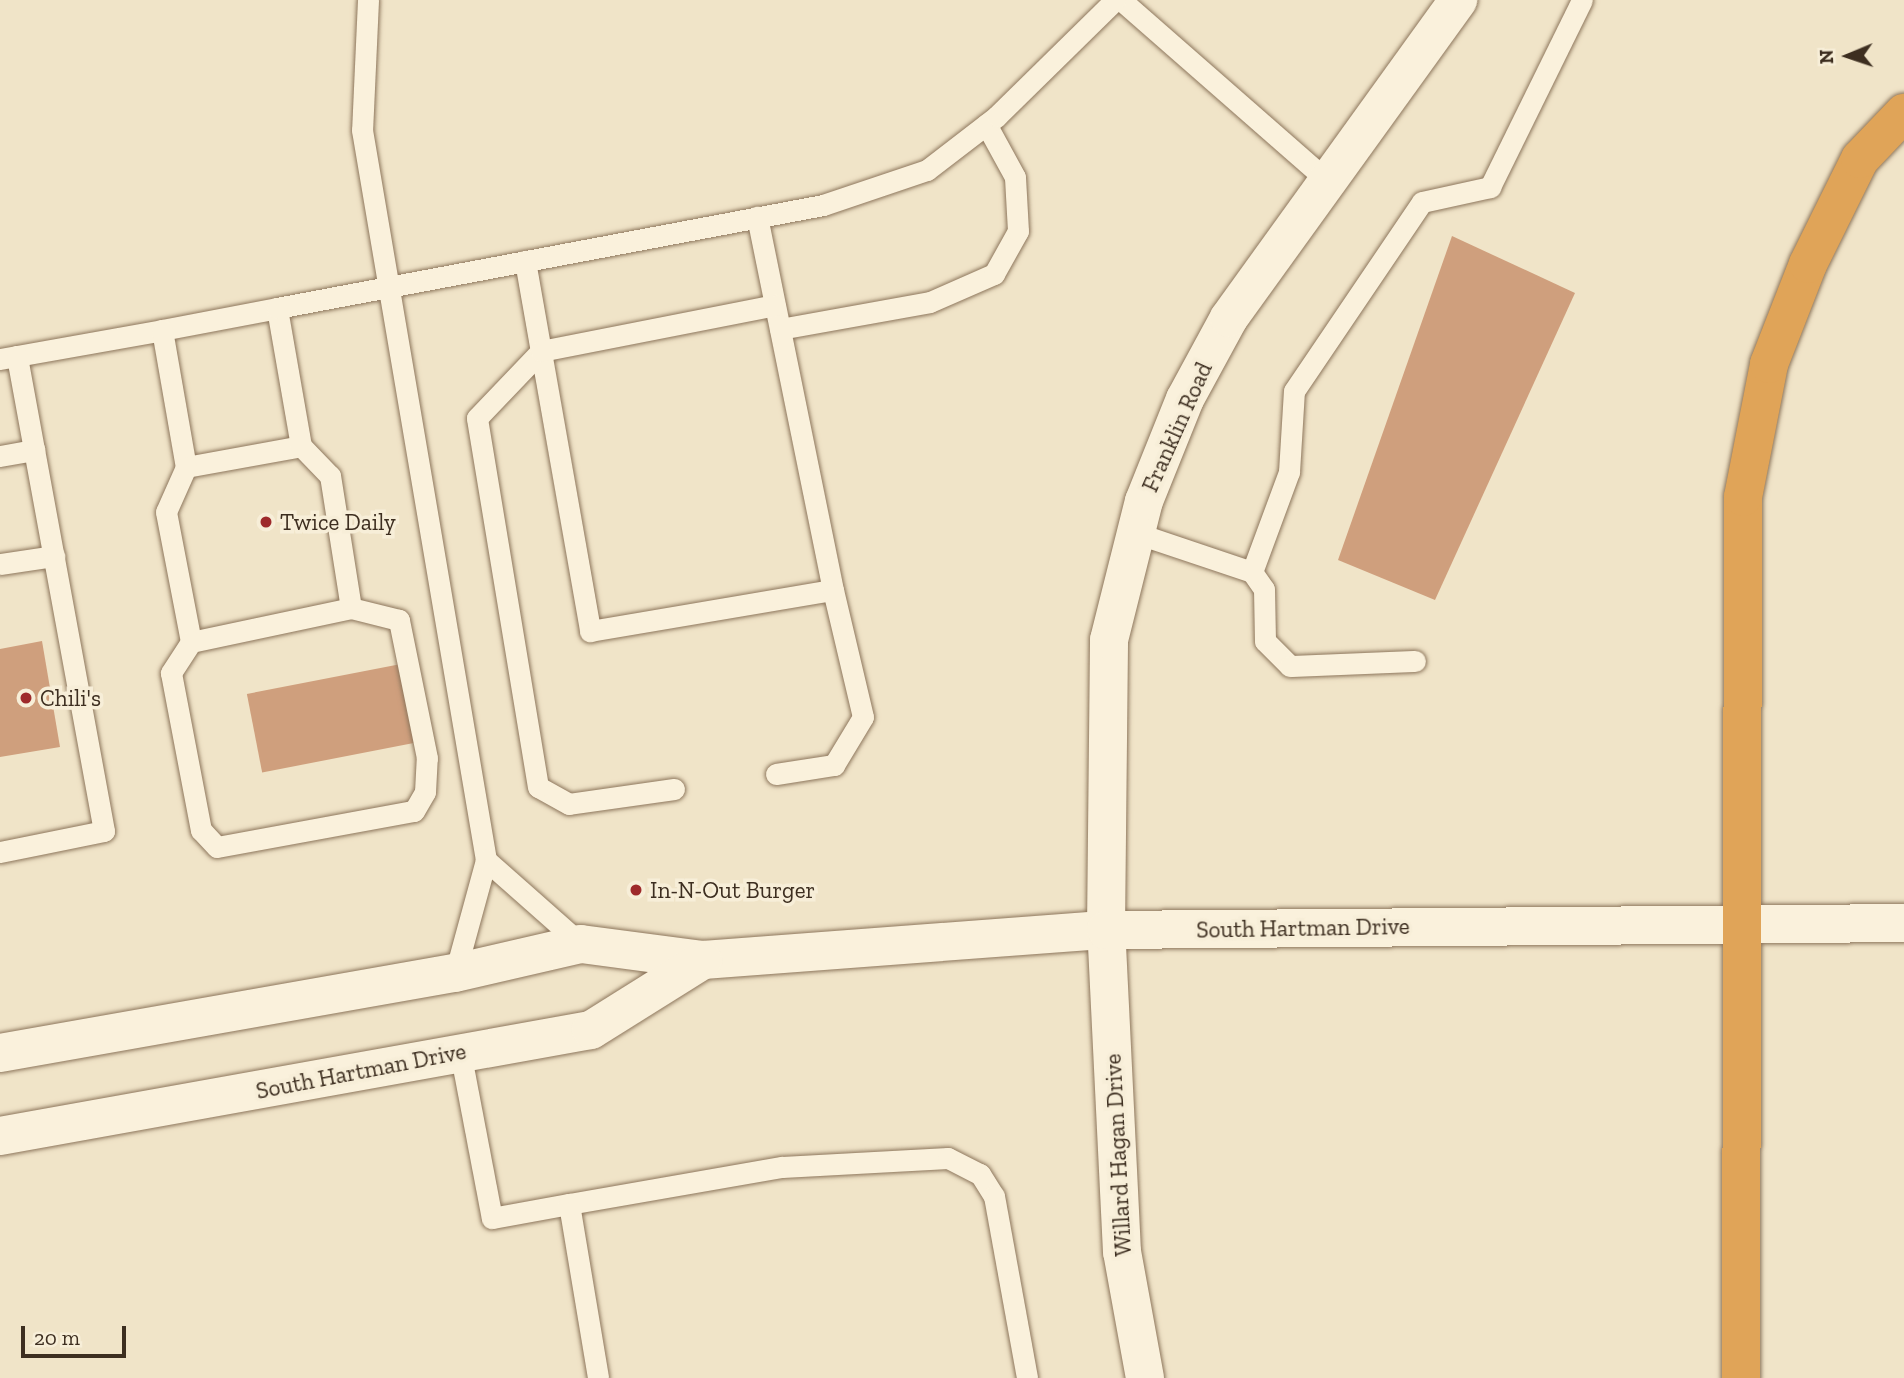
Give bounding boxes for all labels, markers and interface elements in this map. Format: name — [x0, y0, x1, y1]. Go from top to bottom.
north arrow — [1813, 21, 1883, 91]
text: N — [1815, 49, 1838, 64]
street label: Franklin Road — [1136, 358, 1218, 496]
place label: Twice Daily — [280, 508, 396, 536]
marker: Twice Daily — [258, 514, 274, 530]
place label: Chili's — [40, 684, 101, 712]
marker: Chili's — [18, 690, 34, 706]
place label: In-N-Out Burger — [650, 876, 815, 904]
marker: In-N-Out Burger — [628, 882, 644, 898]
street label: South Hartman Drive — [1196, 912, 1410, 944]
street label: South Hartman Drive — [254, 1037, 468, 1105]
street label: Willard Hagan Drive — [1099, 1053, 1137, 1257]
scale bar — [24, 1312, 130, 1356]
text: 20 m — [34, 1325, 80, 1350]

